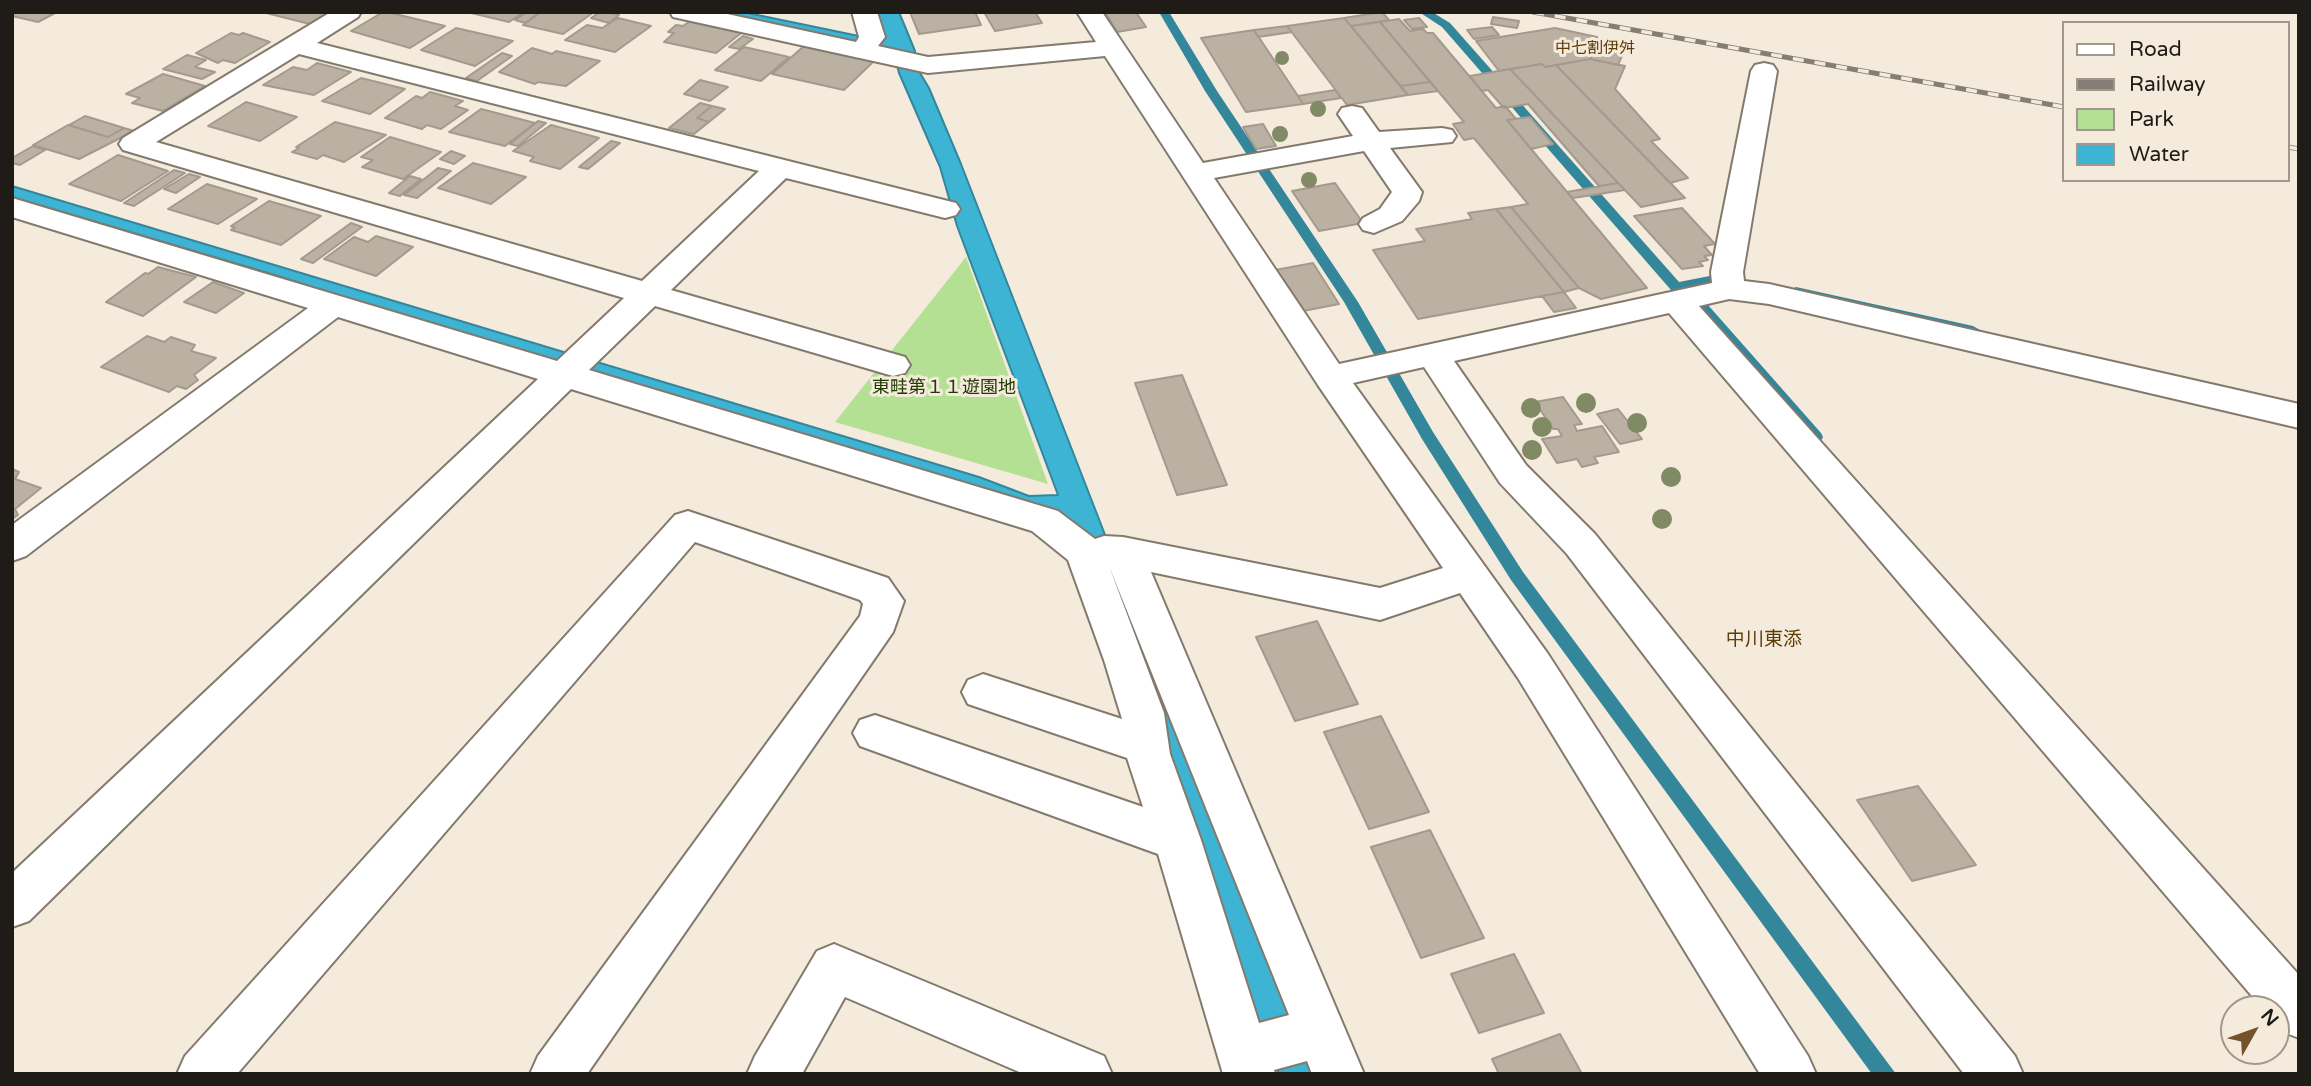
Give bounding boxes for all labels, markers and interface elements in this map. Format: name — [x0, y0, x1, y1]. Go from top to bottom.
legend — [2062, 21, 2290, 182]
text: Road — [2129, 37, 2182, 62]
district label: 中七割伊舛 — [1555, 39, 1635, 59]
text: Railway — [2129, 72, 2206, 97]
text: Park — [2129, 107, 2174, 132]
text: Water — [2129, 142, 2189, 167]
park label: 東畦第１１遊園地 — [872, 377, 1016, 399]
district label: 中川東添 — [1726, 629, 1802, 651]
north arrow — [2220, 995, 2290, 1065]
text: N — [2256, 1005, 2283, 1031]

